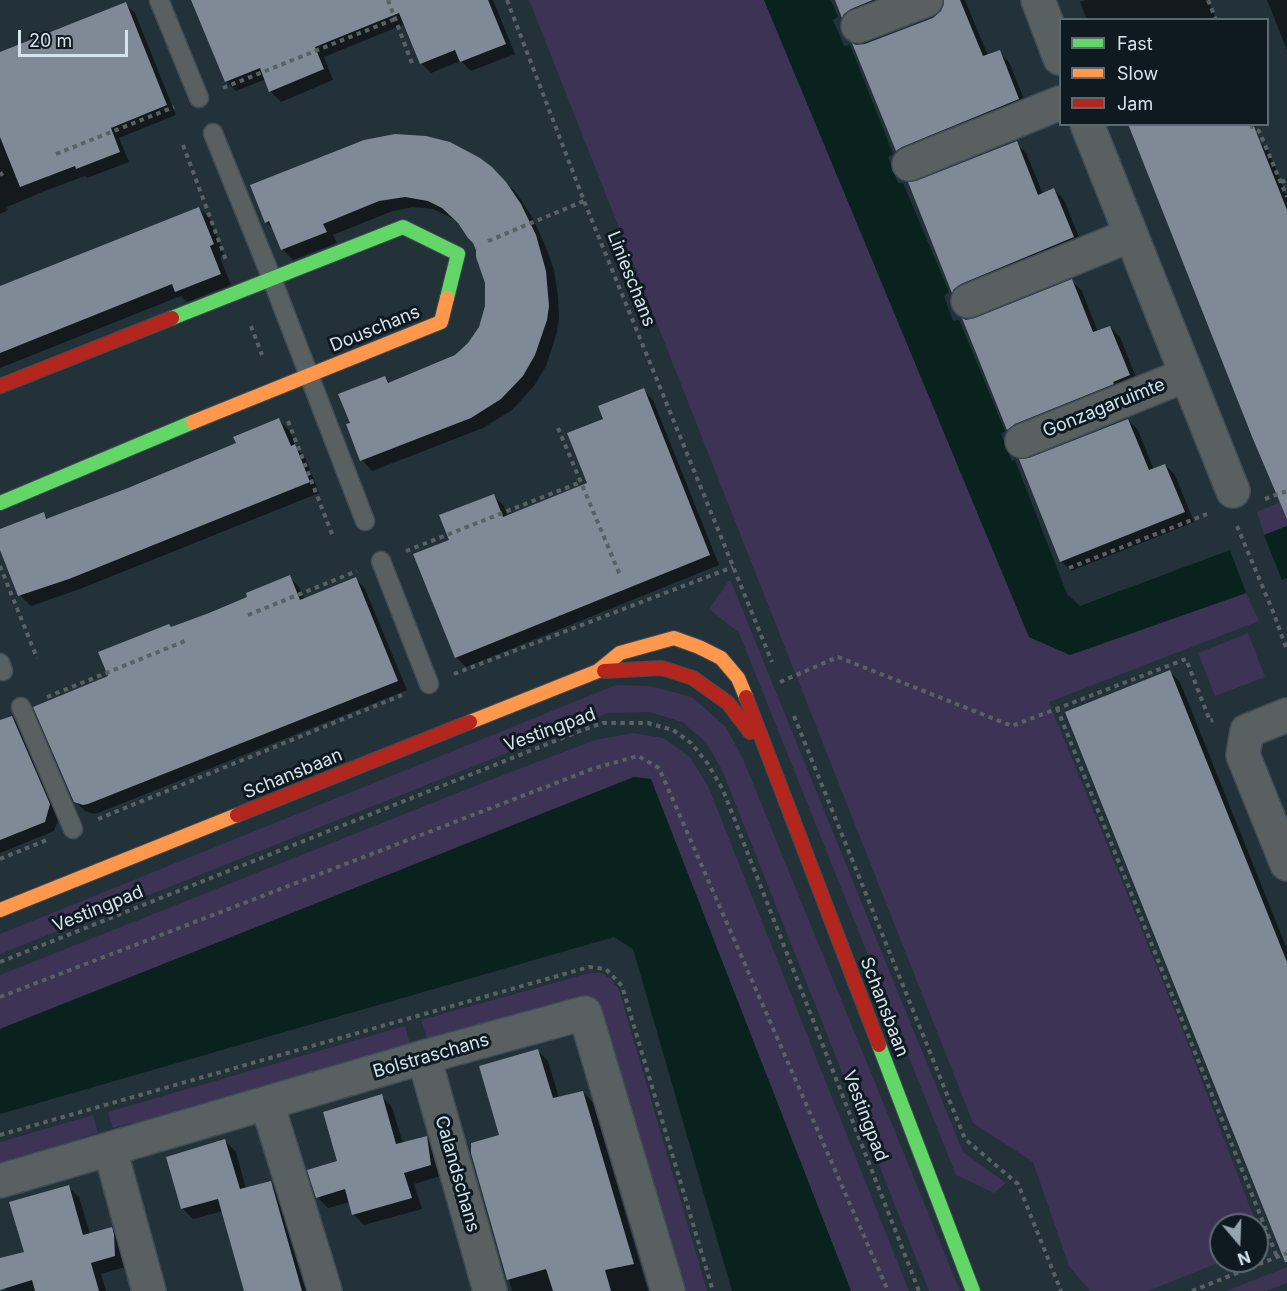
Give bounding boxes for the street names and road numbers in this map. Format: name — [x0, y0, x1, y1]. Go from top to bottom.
street label: Linieschans — [602, 228, 660, 330]
street label: Douschans — [327, 301, 423, 357]
street label: Gonzagaruimte — [1040, 374, 1168, 442]
street label: Vestingpad — [501, 703, 599, 757]
street label: Schansbaan — [240, 744, 346, 804]
street label: Vestingpad — [50, 881, 146, 937]
street label: Schansbaan — [855, 954, 913, 1060]
street label: Bolstraschans — [370, 1029, 492, 1083]
street label: Vestingpad — [838, 1067, 892, 1165]
street label: Calandschans — [430, 1113, 484, 1235]

